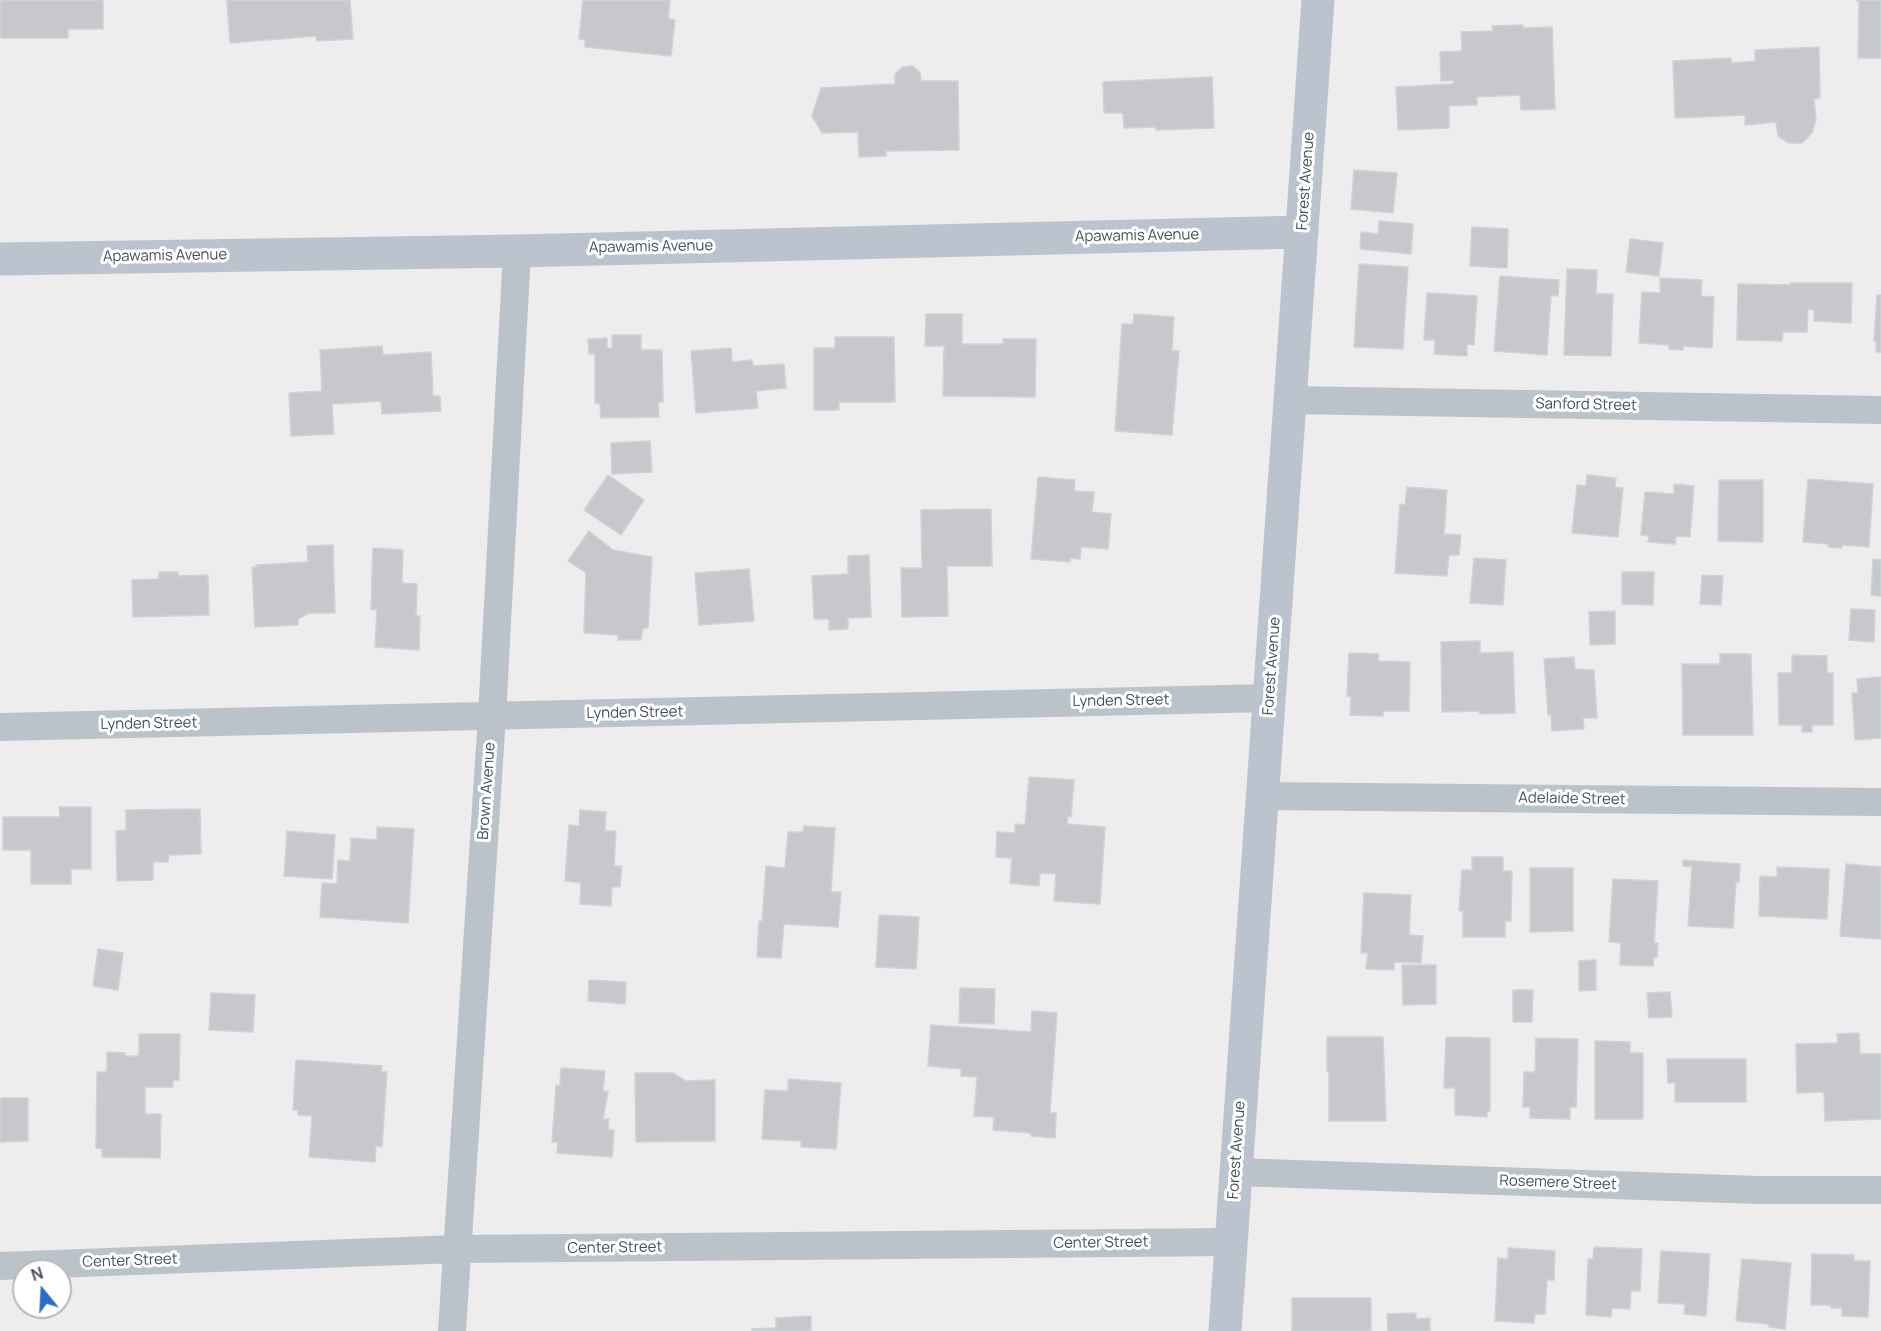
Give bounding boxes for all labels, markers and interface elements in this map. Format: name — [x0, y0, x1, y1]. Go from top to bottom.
street label: Forest Avenue — [1294, 131, 1318, 231]
street label: Apawamis Avenue — [1075, 226, 1199, 246]
street label: Apawamis Avenue — [589, 237, 713, 257]
street label: Apawamis Avenue — [103, 246, 227, 266]
street label: Sanford Street — [1535, 395, 1637, 415]
street label: Forest Avenue — [1260, 616, 1284, 716]
street label: Lynden Street — [1072, 691, 1170, 711]
street label: Lynden Street — [586, 703, 684, 723]
street label: Lynden Street — [100, 714, 198, 734]
street label: Brown Avenue — [475, 742, 499, 840]
street label: Adelaide Street — [1518, 789, 1626, 809]
street label: Forest Avenue — [1225, 1100, 1249, 1200]
street label: Rosemere Street — [1499, 1172, 1617, 1194]
street label: Center Street — [1053, 1233, 1149, 1253]
street label: Center Street — [567, 1238, 663, 1258]
street label: Center Street — [82, 1250, 178, 1272]
north arrow — [12, 1259, 72, 1319]
text: N — [28, 1262, 46, 1286]

